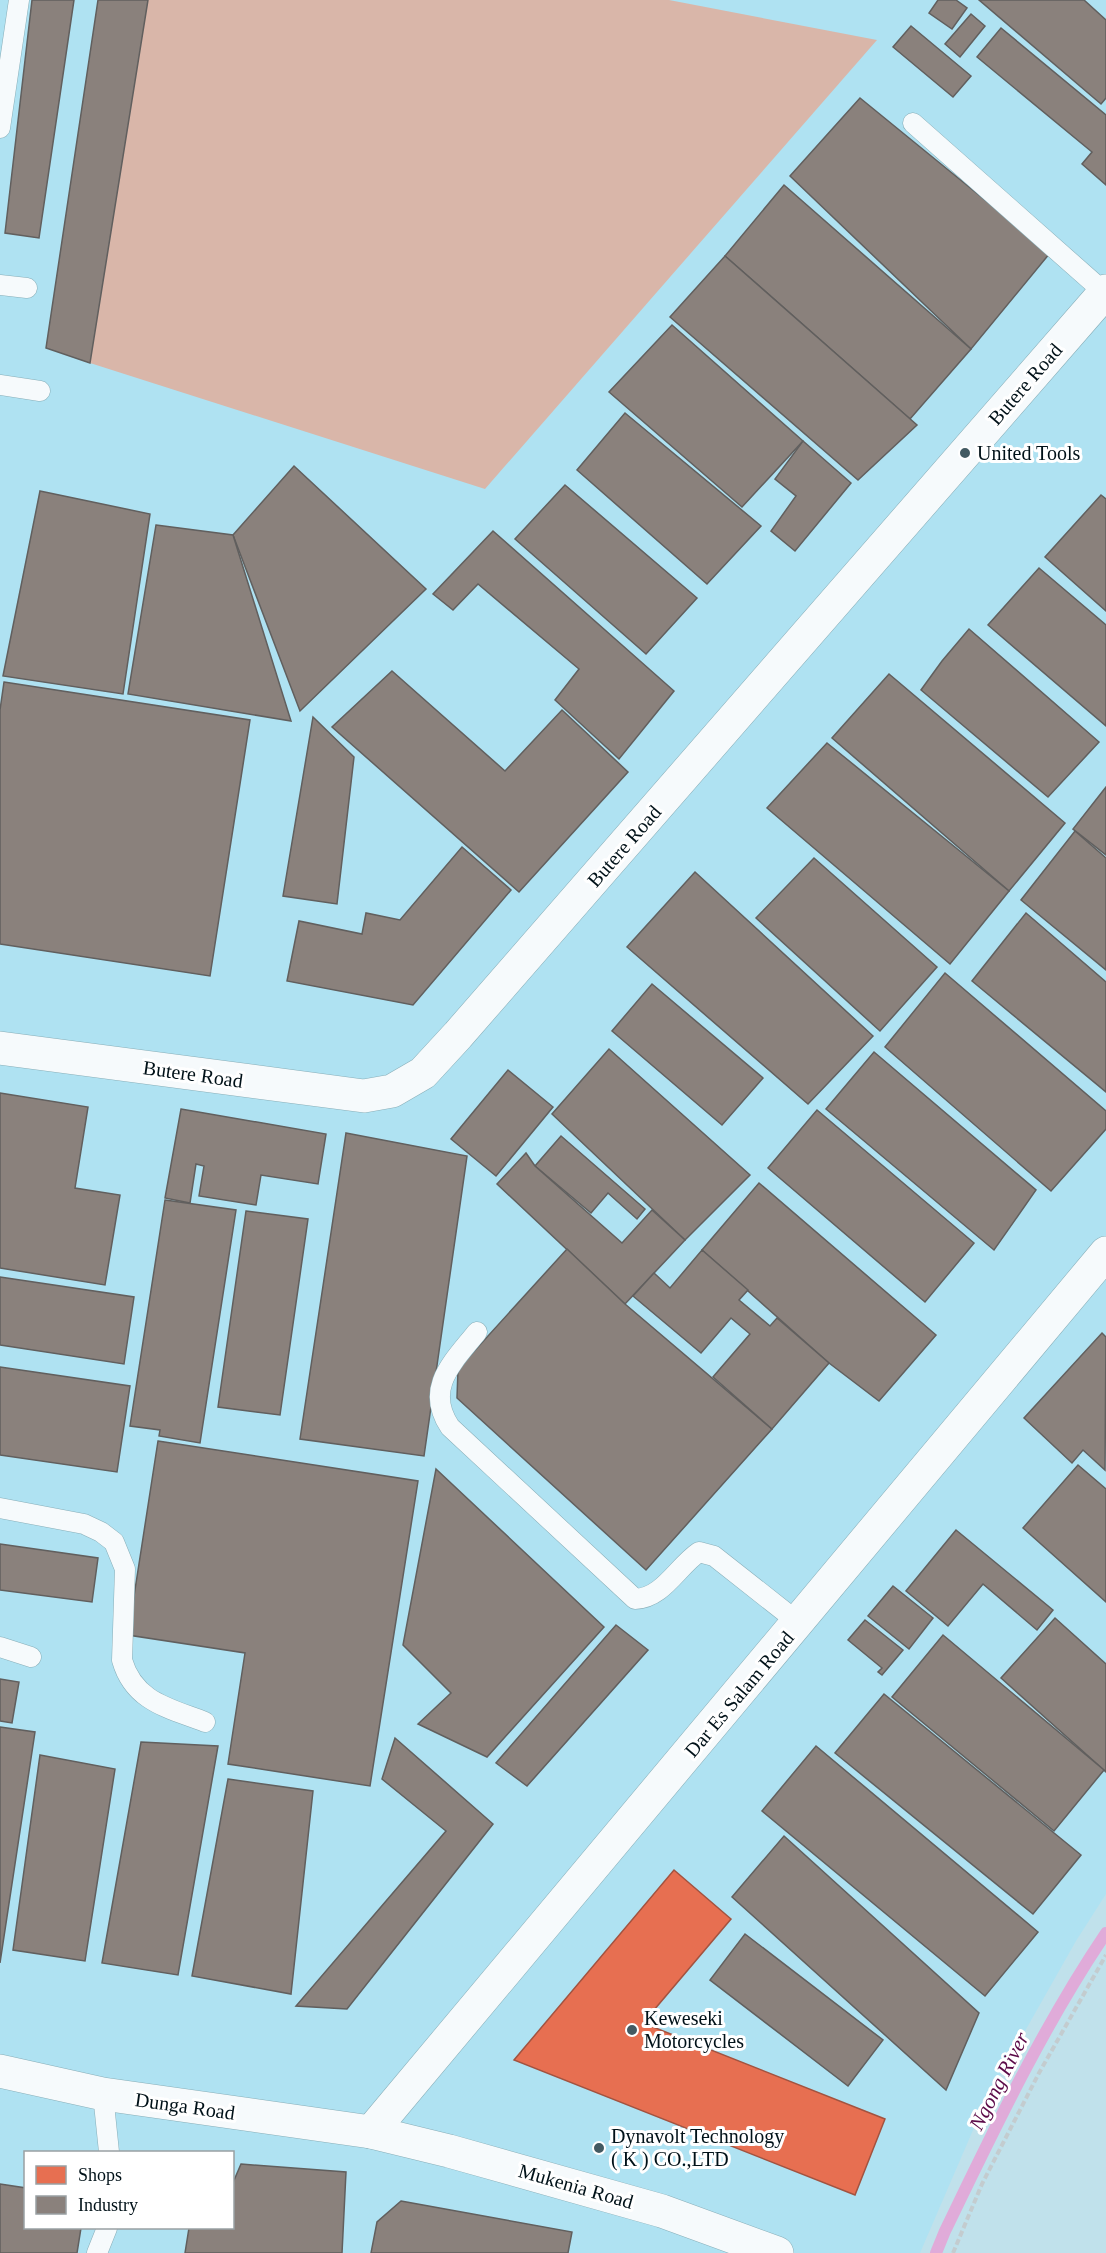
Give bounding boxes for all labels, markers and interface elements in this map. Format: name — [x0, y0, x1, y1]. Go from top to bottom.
street label: Butere Road — [984, 339, 1066, 429]
place label: United Tools — [977, 442, 1080, 464]
marker: United Tools — [958, 446, 972, 460]
street label: Butere Road — [583, 801, 665, 891]
street label: Butere Road — [142, 1056, 244, 1092]
street label: Dar Es Salam Road — [680, 1627, 798, 1761]
place label: Keweseki Motorcycles — [644, 2007, 744, 2053]
marker: Keweseki Motorcycles — [625, 2023, 639, 2037]
water label: Ngong River — [964, 2027, 1034, 2135]
street label: Dunga Road — [134, 2088, 236, 2125]
place label: Dynavolt Technology ( K ) CO.,LTD — [611, 2125, 784, 2171]
marker: Dynavolt Technology ( K ) CO.,LTD — [592, 2141, 606, 2155]
legend — [24, 2151, 234, 2229]
street label: Mukenia Road — [516, 2159, 636, 2213]
text: Shops — [78, 2165, 122, 2185]
text: Industry — [78, 2195, 138, 2215]

